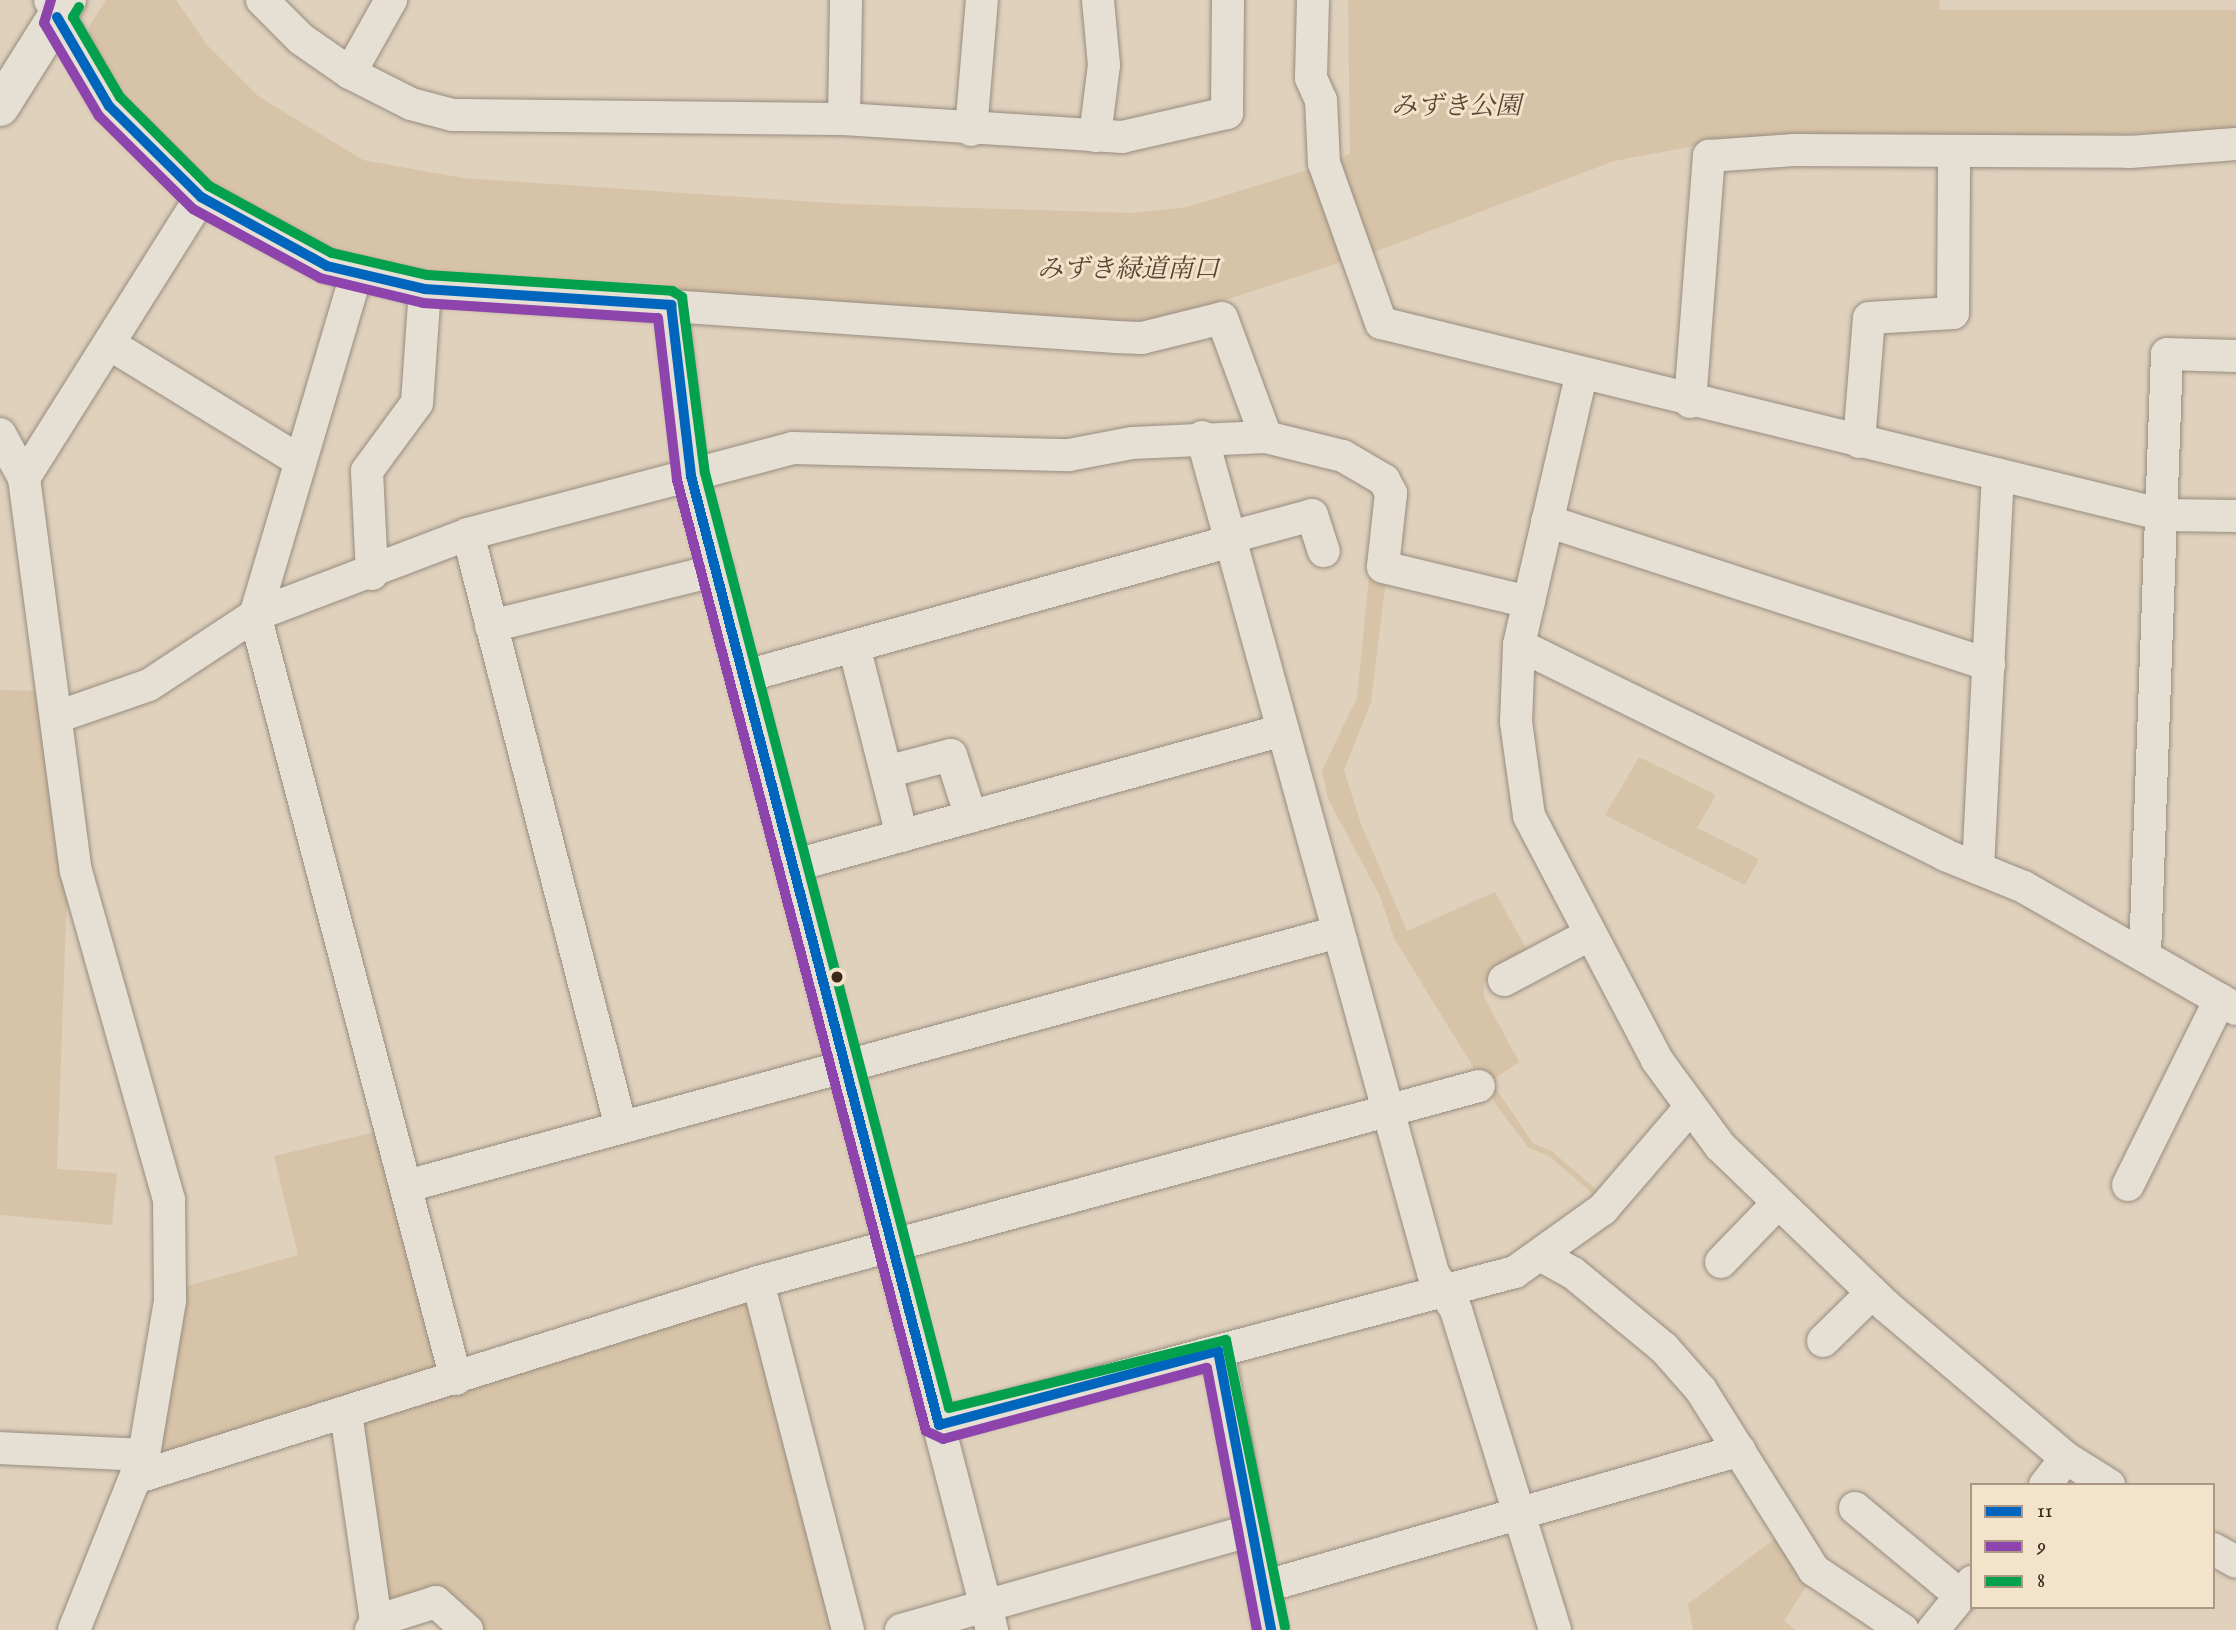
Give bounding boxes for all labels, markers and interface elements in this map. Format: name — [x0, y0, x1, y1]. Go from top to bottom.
park label: みずき公園 — [1391, 91, 1521, 123]
park label: みずき緑道南口 — [1037, 254, 1219, 286]
unlabelled marker — [830, 970, 844, 984]
legend — [1970, 1483, 2215, 1609]
text: 11 — [2037, 1498, 2053, 1525]
text: 9 — [2037, 1533, 2046, 1560]
text: 8 — [2037, 1568, 2045, 1595]

